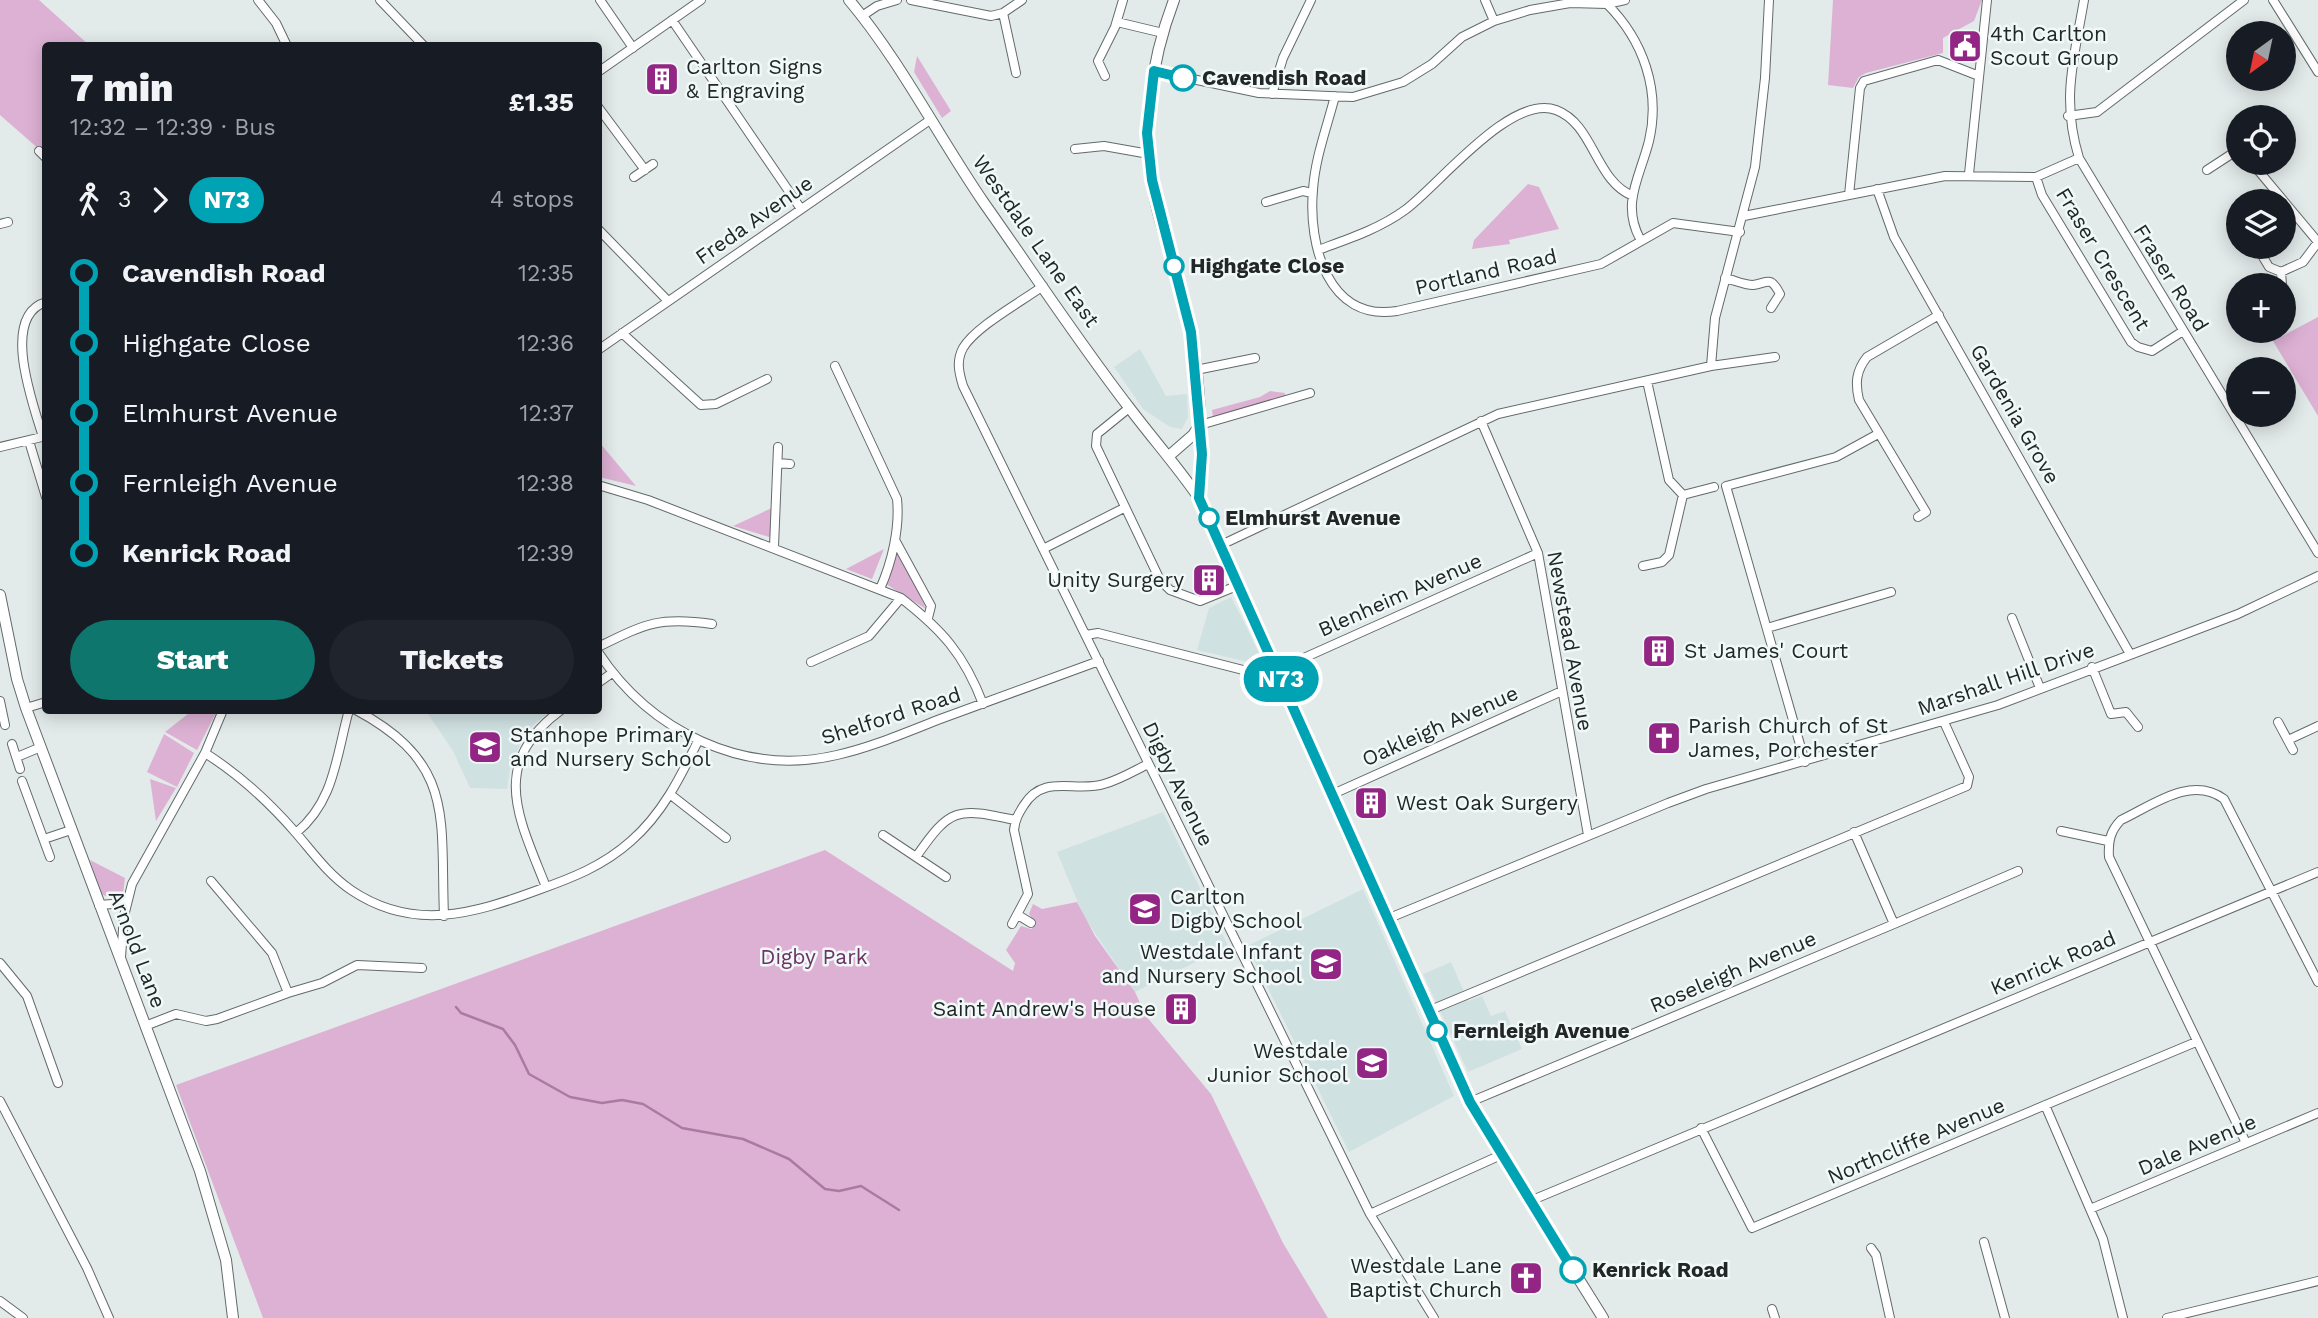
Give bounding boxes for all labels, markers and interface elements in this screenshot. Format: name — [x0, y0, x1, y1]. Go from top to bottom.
place label: 4th Carlton Scout Group — [1990, 21, 2119, 70]
north arrow — [2226, 21, 2296, 91]
map controls — [2226, 21, 2296, 427]
public building icon: 4th Carlton Scout Group — [1946, 27, 1984, 65]
place label: Carlton Signs & Engraving — [686, 54, 823, 103]
building icon: Carlton Signs & Engraving — [643, 60, 681, 98]
marker: Cavendish Road — [1170, 65, 1196, 91]
place label: Cavendish Road — [1202, 65, 1366, 90]
text: 7 min — [70, 66, 174, 110]
text: £1.35 — [509, 87, 574, 117]
button: locate — [2226, 105, 2296, 175]
text: 12:32 – 12:39 · Bus — [70, 114, 276, 141]
street label: Westdale Lane East — [968, 150, 1105, 332]
street label: Freda Avenue — [690, 170, 817, 269]
icon: walk — [70, 181, 108, 219]
icon: forward — [141, 181, 179, 219]
street label: Fraser Crescent — [2051, 183, 2156, 335]
text: 3 — [118, 186, 131, 213]
text: N73 — [203, 186, 250, 214]
text: 4 stops — [490, 186, 574, 213]
button: layers — [2226, 189, 2296, 259]
street label: Fraser Road — [2129, 219, 2214, 336]
street label: Portland Road — [1413, 243, 1559, 300]
place label: Highgate Close — [1190, 253, 1344, 278]
marker: Highgate Close — [1164, 256, 1184, 276]
text: Cavendish Road — [122, 258, 325, 288]
text: 12:35 — [518, 260, 574, 287]
button: + — [2226, 273, 2296, 343]
text: Highgate Close — [122, 328, 311, 358]
text: 12:36 — [517, 330, 574, 357]
street label: Gardenia Grove — [1965, 340, 2065, 488]
button: − — [2226, 357, 2296, 427]
text: Elmhurst Avenue — [122, 398, 338, 428]
text: 12:37 — [519, 400, 574, 427]
text: Fernleigh Avenue — [122, 468, 338, 498]
text: 12:38 — [517, 470, 574, 497]
place label: Elmhurst Avenue — [1225, 505, 1401, 530]
marker: Elmhurst Avenue — [1199, 508, 1219, 528]
text: Kenrick Road — [122, 538, 291, 568]
text: 12:39 — [517, 540, 574, 567]
street label: Blenheim Avenue — [1314, 547, 1486, 642]
street label: Newstead Avenue — [1542, 549, 1599, 733]
building icon: Unity Surgery — [1190, 561, 1228, 599]
place label: Unity Surgery — [1047, 567, 1184, 592]
button: Start — [70, 620, 315, 700]
button: Tickets — [329, 620, 574, 700]
building icon: St James' Court — [1640, 632, 1678, 670]
street label: Marshall Hill Drive — [1914, 637, 2098, 721]
place label: St James' Court — [1684, 638, 1848, 663]
line badge: N73 — [1241, 656, 1321, 702]
text: N73 — [1258, 665, 1304, 693]
street label: Oakleigh Avenue — [1358, 680, 1522, 771]
street label: Shelford Road — [818, 681, 964, 750]
place label: Parish Church of St James, Porchester — [1688, 713, 1888, 762]
street label: Digby Avenue — [1138, 717, 1219, 850]
church icon: Parish Church of St James, Porchester — [1645, 719, 1683, 757]
place label: Stanhope Primary and Nursery School — [510, 722, 711, 771]
school or university icon: Stanhope Primary and Nursery School — [466, 728, 504, 766]
building icon: West Oak Surgery — [1352, 784, 1390, 822]
place label: West Oak Surgery — [1396, 790, 1578, 815]
place label: Carlton Digby School — [1170, 884, 1303, 933]
street label: Arnold Lane — [104, 886, 171, 1011]
school or university icon: Carlton Digby School — [1126, 890, 1164, 928]
street label: Roseleigh Avenue — [1646, 925, 1820, 1018]
street label: Kenrick Road — [1986, 925, 2119, 1000]
place label: Westdale Infant and Nursery School — [1101, 939, 1303, 988]
park label: Digby Park — [760, 944, 868, 969]
school or university icon: Westdale Infant and Nursery School — [1307, 945, 1345, 983]
building icon: Saint Andrew's House — [1162, 990, 1200, 1028]
place label: Saint Andrew's House — [933, 996, 1156, 1021]
place label: Fernleigh Avenue — [1453, 1018, 1630, 1043]
marker: Fernleigh Avenue — [1427, 1021, 1447, 1041]
place label: Westdale Junior School — [1207, 1038, 1349, 1087]
school or university icon: Westdale Junior School — [1353, 1044, 1391, 1082]
street label: Northcliffe Avenue — [1823, 1092, 2008, 1189]
street label: Dale Avenue — [2134, 1108, 2260, 1181]
place label: Westdale Lane Baptist Church — [1349, 1253, 1502, 1302]
marker: Kenrick Road — [1560, 1257, 1586, 1283]
place label: Kenrick Road — [1592, 1257, 1729, 1282]
church icon: Westdale Lane Baptist Church — [1507, 1259, 1545, 1297]

